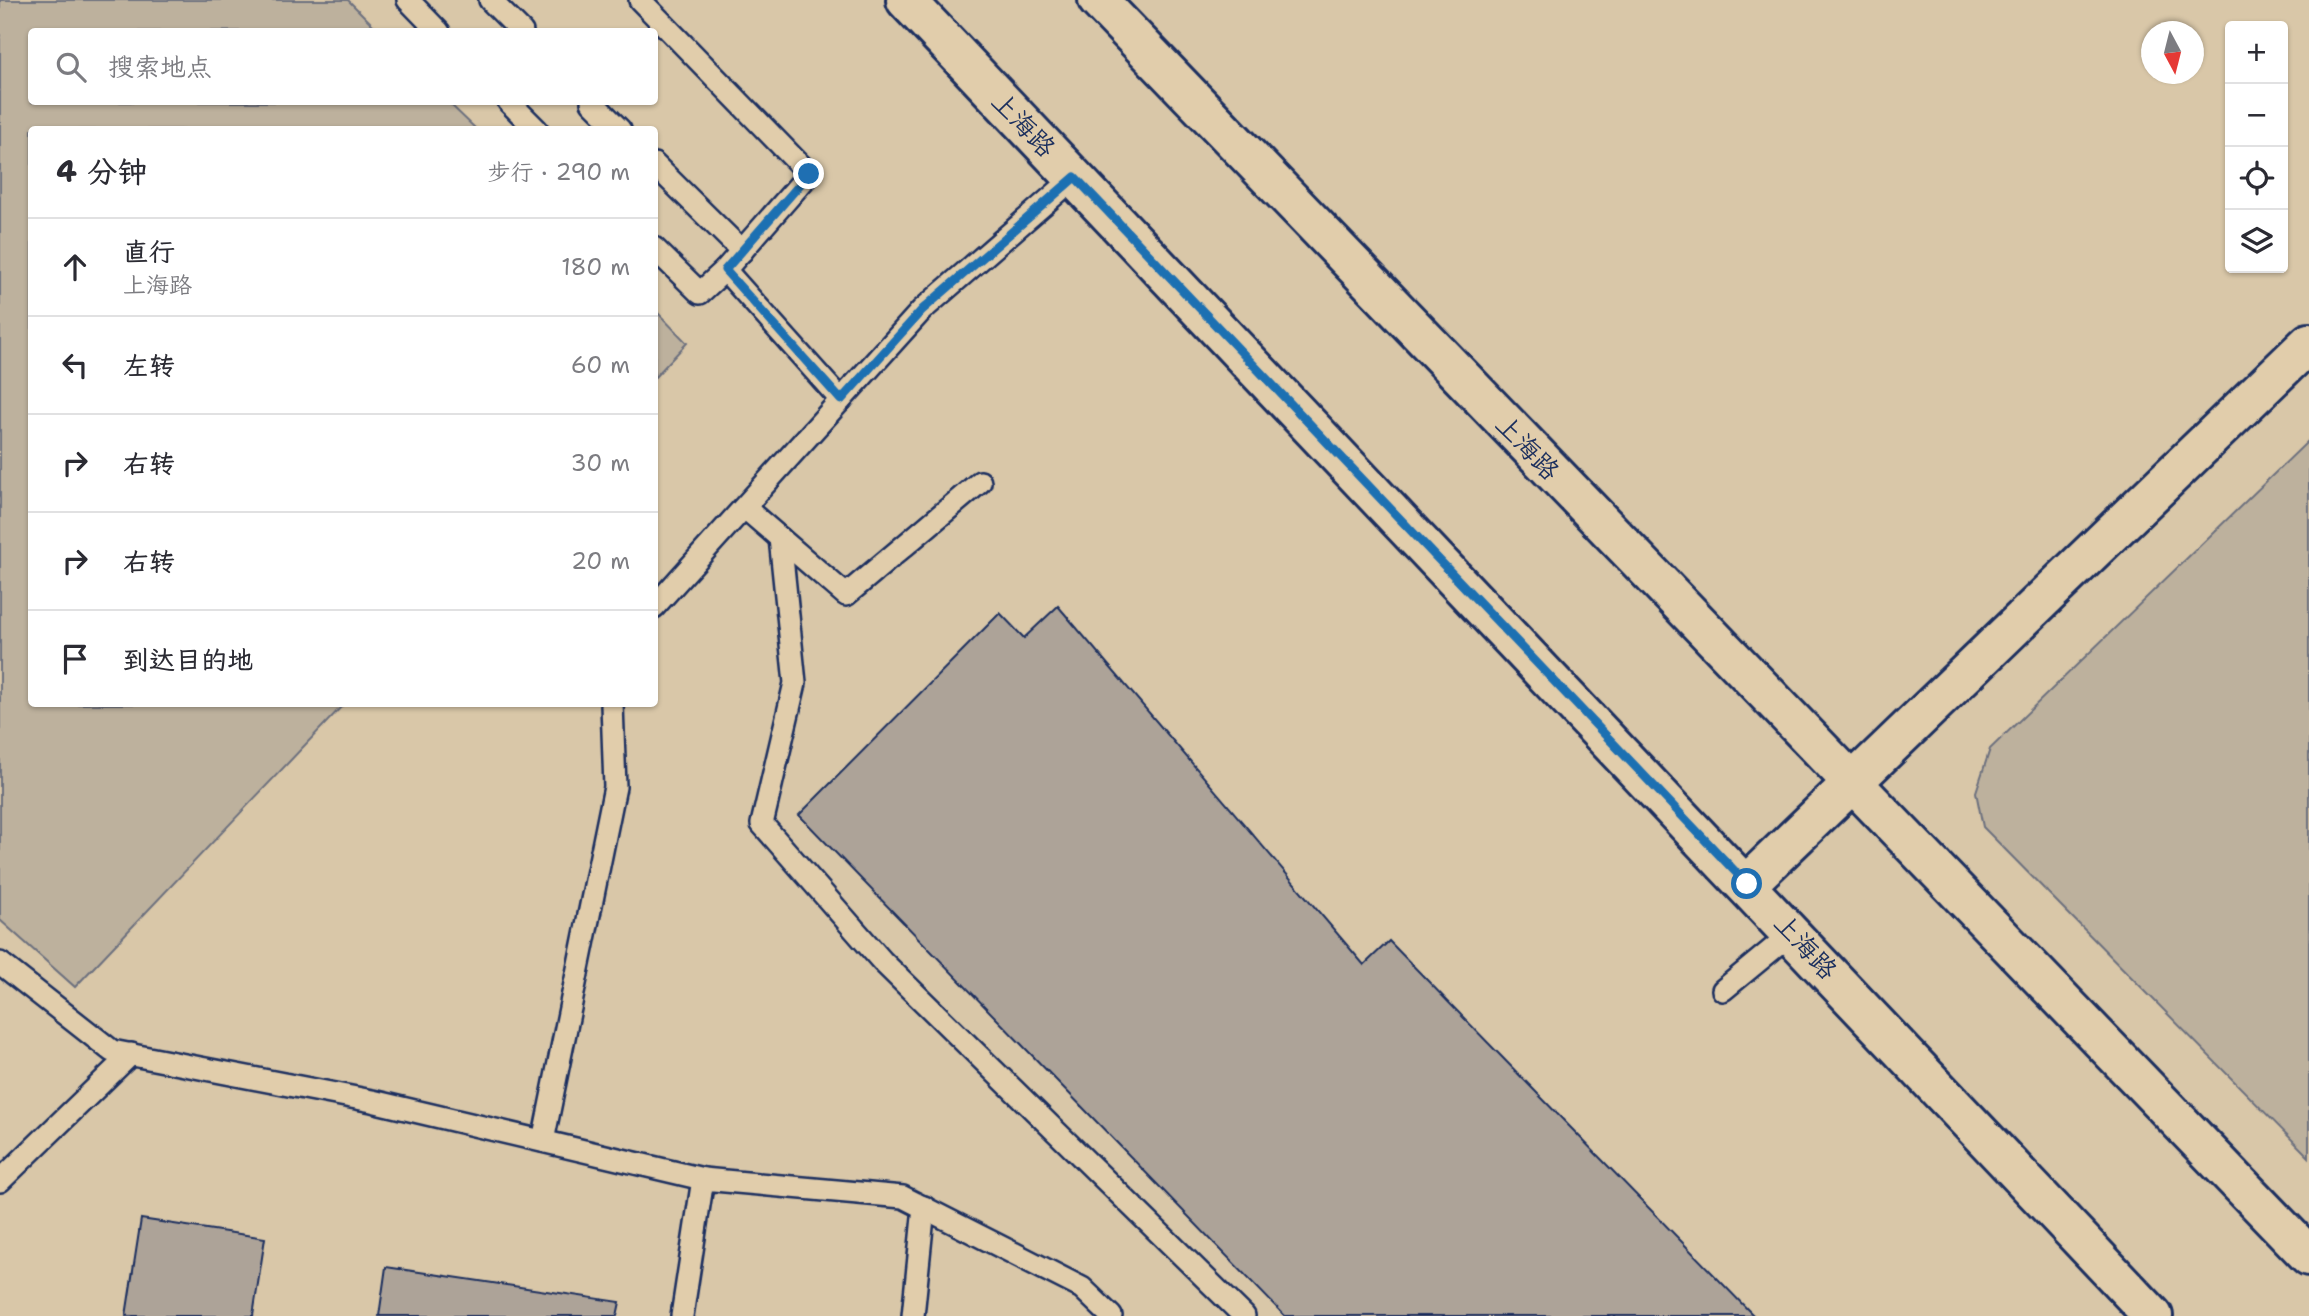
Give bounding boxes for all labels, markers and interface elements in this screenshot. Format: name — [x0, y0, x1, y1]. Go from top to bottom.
north arrow — [2141, 21, 2204, 84]
map controls — [2225, 21, 2288, 273]
button: + — [2225, 21, 2288, 84]
search box — [28, 28, 658, 105]
icon: search — [52, 48, 90, 86]
text: 搜索地点 — [108, 49, 212, 84]
street label: 上海路 — [984, 84, 1064, 164]
button: − — [2225, 84, 2288, 147]
button: locate — [2225, 147, 2288, 210]
text: 4 分钟 — [56, 151, 147, 192]
text: 步行 · 290 m — [487, 157, 630, 187]
route end — [793, 158, 824, 189]
button: layers — [2225, 210, 2288, 273]
text: 直行 — [123, 234, 175, 269]
icon: ahead — [56, 248, 94, 286]
text: 180 m — [561, 252, 630, 282]
text: 上海路 — [123, 270, 192, 300]
icon: left — [56, 346, 94, 384]
text: 左转 — [123, 348, 175, 383]
text: 60 m — [571, 350, 630, 380]
street label: 上海路 — [1488, 407, 1568, 487]
icon: right — [56, 444, 94, 482]
text: 右转 — [123, 446, 175, 481]
text: 30 m — [571, 448, 630, 478]
icon: right — [56, 542, 94, 580]
text: 右转 — [123, 544, 175, 579]
text: 20 m — [571, 546, 630, 576]
icon: arrive — [56, 640, 94, 678]
text: 到达目的地 — [123, 642, 253, 677]
route start — [1731, 868, 1762, 899]
street label: 上海路 — [1767, 906, 1845, 986]

